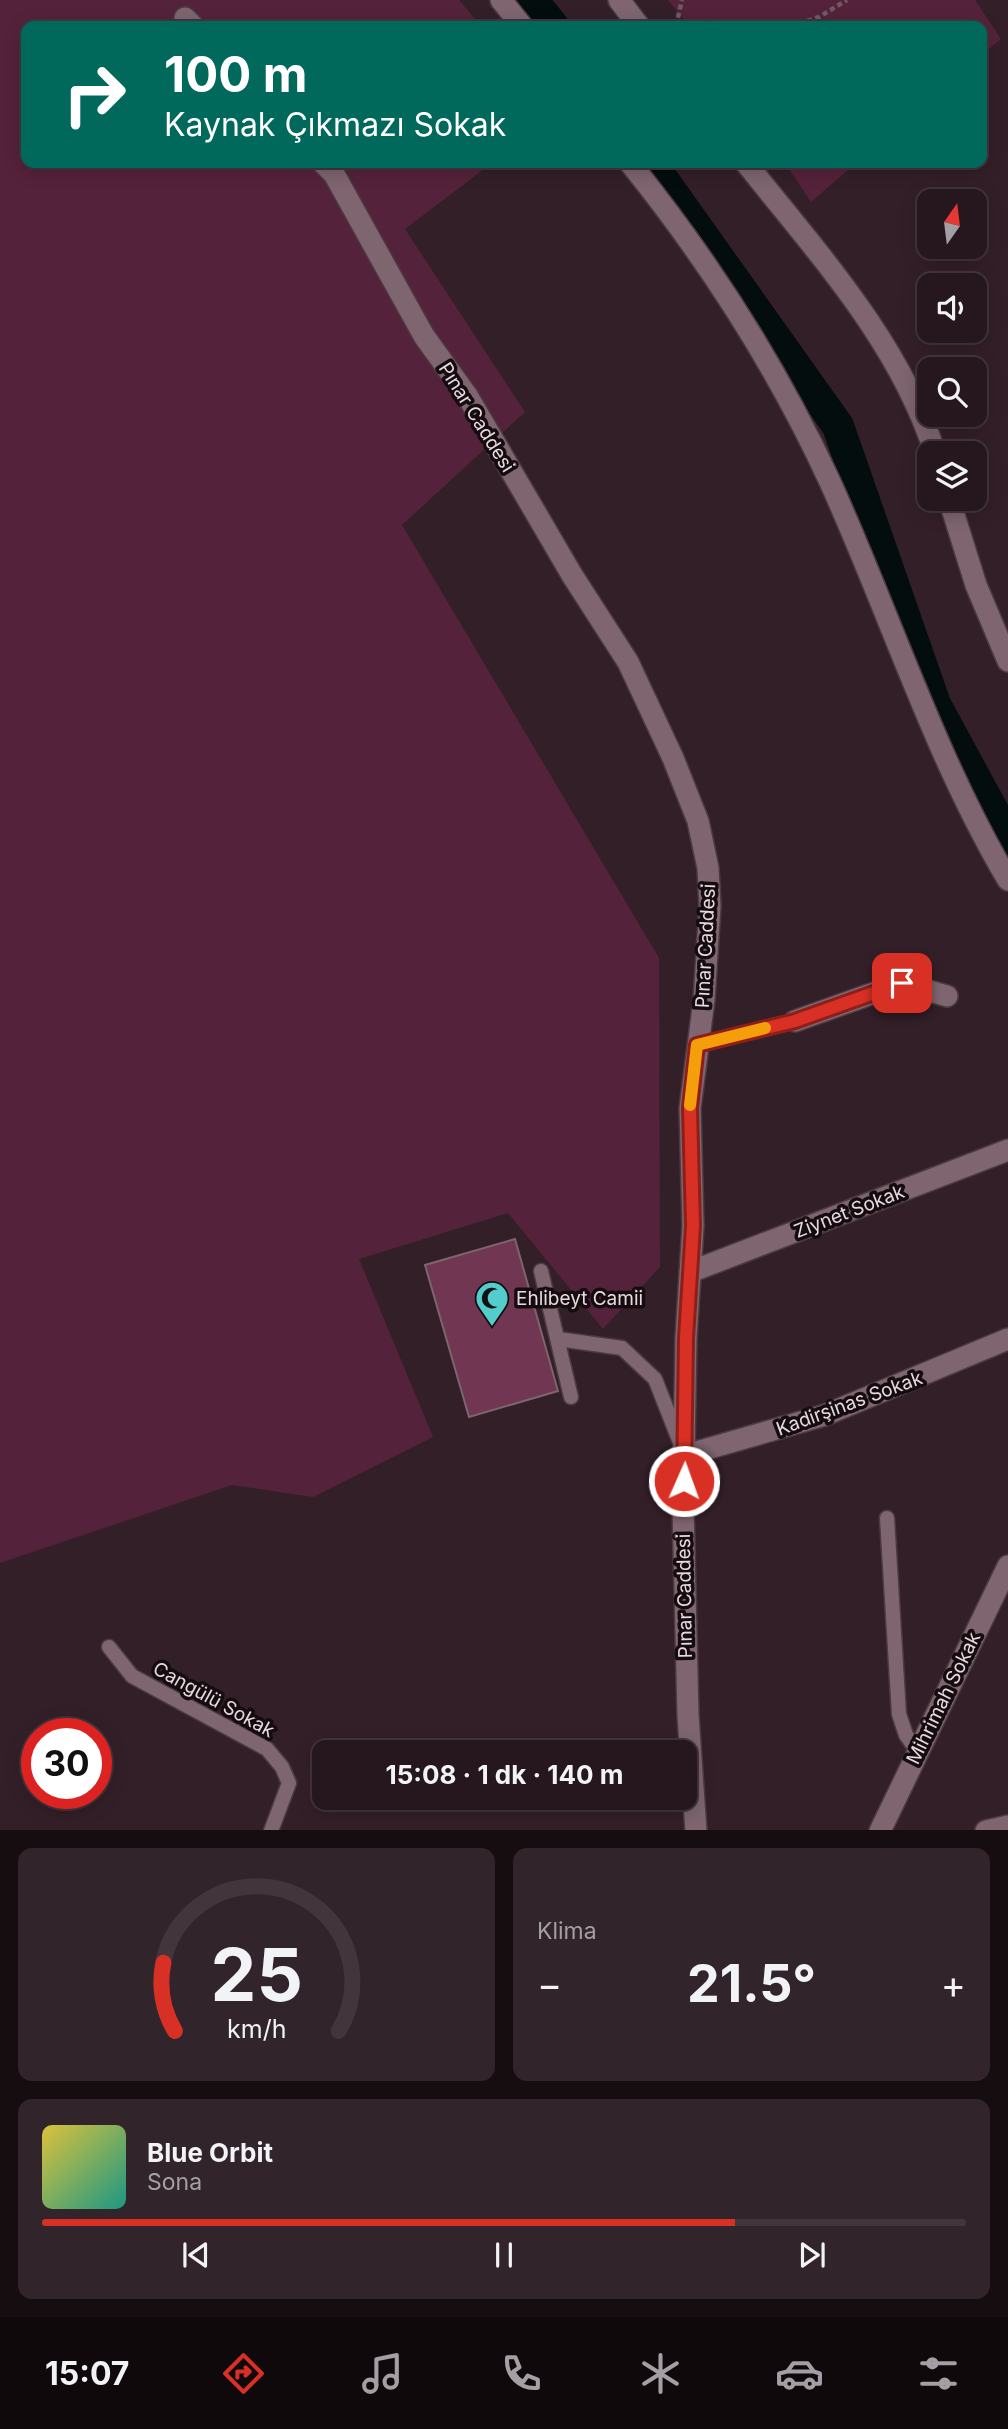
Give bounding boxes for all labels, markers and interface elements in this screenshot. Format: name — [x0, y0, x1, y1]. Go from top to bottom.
text: 100 m — [164, 45, 308, 104]
icon: right — [49, 49, 140, 140]
text: Kaynak Çıkmazı Sokak — [164, 105, 506, 144]
north arrow — [917, 189, 987, 259]
map controls — [917, 189, 987, 511]
button: sound — [917, 273, 987, 343]
button: search — [917, 357, 987, 427]
street label: Pınar Caddesi — [434, 358, 519, 476]
button: layers — [917, 441, 987, 511]
street label: Pınar Caddesi — [691, 883, 720, 1009]
pin — [872, 953, 932, 1013]
icon: arrive — [883, 964, 921, 1002]
street label: Ziynet Sokak — [791, 1180, 908, 1243]
mosque icon: Ehlibeyt Camii — [473, 1279, 511, 1328]
place label: Ehlibeyt Camii — [516, 1287, 643, 1310]
street label: Kadirşinas Sokak — [773, 1366, 926, 1441]
position arrow — [647, 1444, 721, 1518]
street label: Pınar Caddesi — [672, 1533, 697, 1659]
street label: Mihrimah Sokak — [902, 1628, 986, 1768]
street label: Cangülü Sokak — [149, 1657, 279, 1742]
speed limit sign: 30 — [21, 1718, 112, 1809]
text: 15:08 · 1 dk · 140 m — [385, 1759, 624, 1790]
text: Klima — [537, 1917, 597, 1945]
text: 25 — [210, 1930, 303, 2019]
text: 21.5° — [687, 1952, 816, 2015]
text: − — [537, 1961, 562, 2007]
text: + — [941, 1961, 966, 2007]
text: km/h — [227, 2013, 286, 2043]
text: Blue Orbit — [147, 2137, 273, 2168]
text: Sona — [147, 2168, 202, 2196]
icon: previous — [177, 2236, 215, 2274]
icon: pause — [485, 2236, 523, 2274]
icon: next — [793, 2236, 831, 2274]
icon: directions — [219, 2349, 268, 2398]
icon: music — [358, 2349, 407, 2398]
icon: phone — [497, 2349, 546, 2398]
icon: climate — [636, 2349, 685, 2398]
icon: car — [775, 2349, 824, 2398]
icon: filters — [914, 2349, 963, 2398]
text: 15:07 — [45, 2354, 129, 2393]

